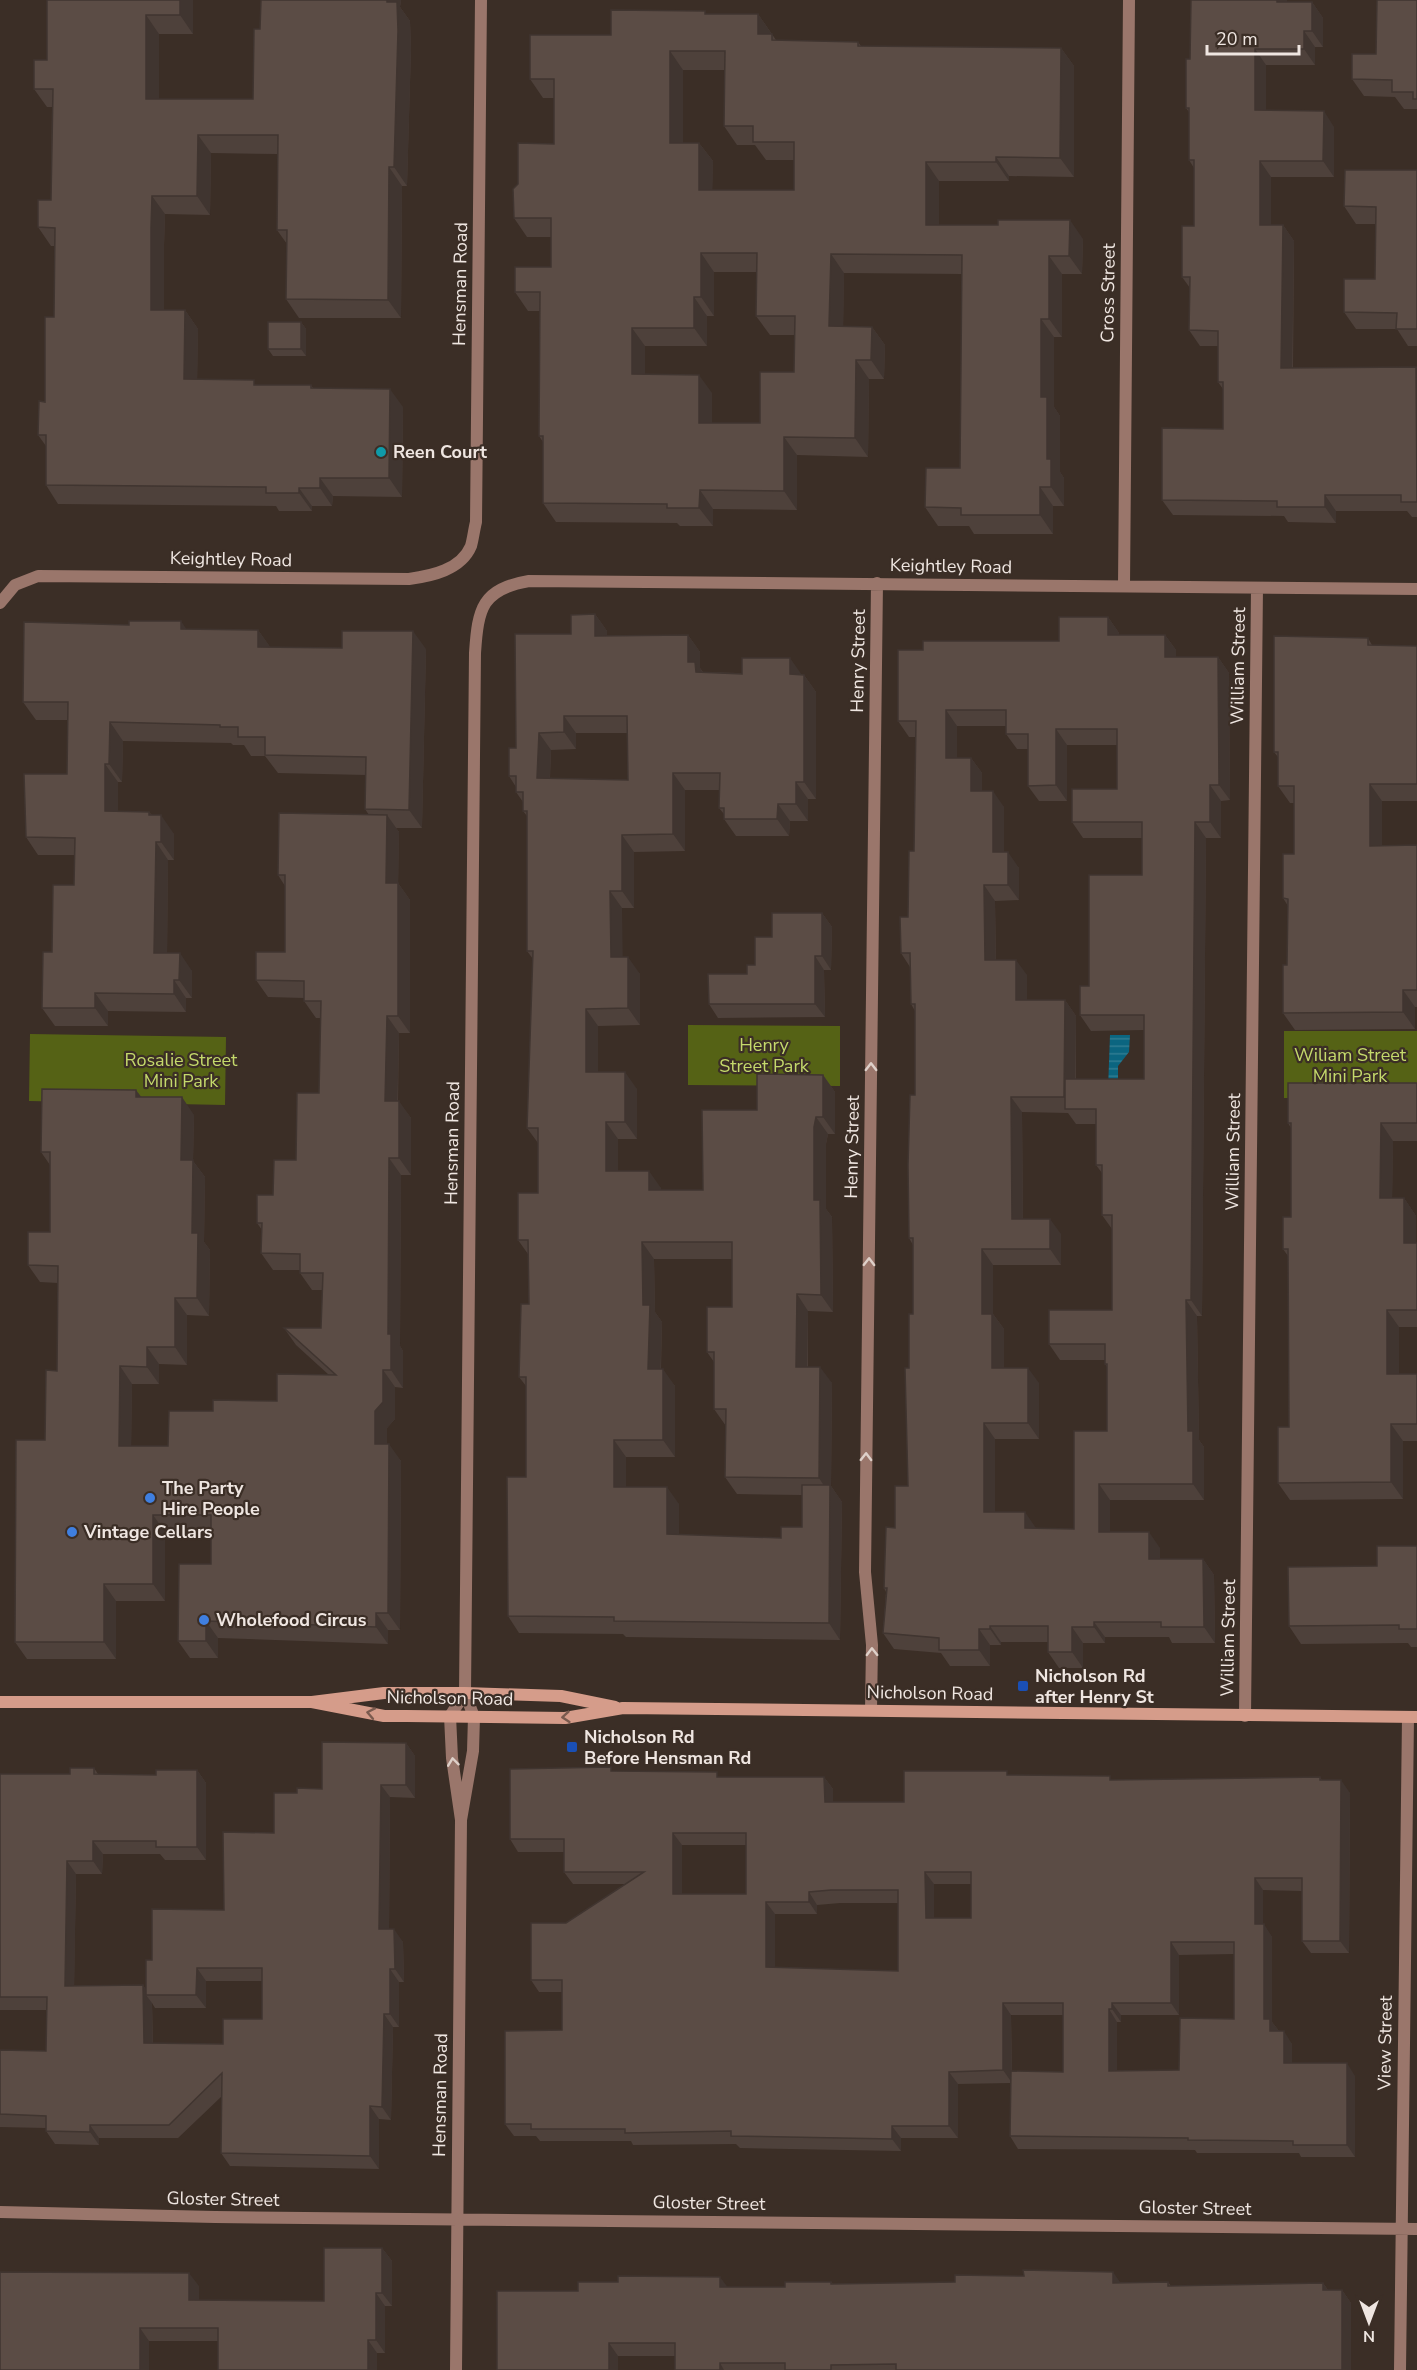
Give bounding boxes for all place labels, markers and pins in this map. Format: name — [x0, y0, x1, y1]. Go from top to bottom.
place label: Reen Court — [393, 440, 487, 464]
marker: Reen Court — [374, 445, 388, 459]
place label: The Party Hire People — [162, 1476, 260, 1521]
marker: The Party Hire People — [143, 1491, 157, 1505]
place label: Vintage Cellars — [83, 1520, 213, 1544]
marker: Vintage Cellars — [65, 1525, 79, 1539]
place label: Wholefood Circus — [216, 1608, 367, 1632]
marker: Wholefood Circus — [197, 1613, 211, 1627]
place label: Nicholson Rd after Henry St — [1035, 1664, 1154, 1709]
marker: Nicholson Rd after Henry St — [1016, 1679, 1030, 1693]
place label: Nicholson Rd Before Hensman Rd — [584, 1725, 751, 1770]
marker: Nicholson Rd Before Hensman Rd — [565, 1740, 579, 1754]

